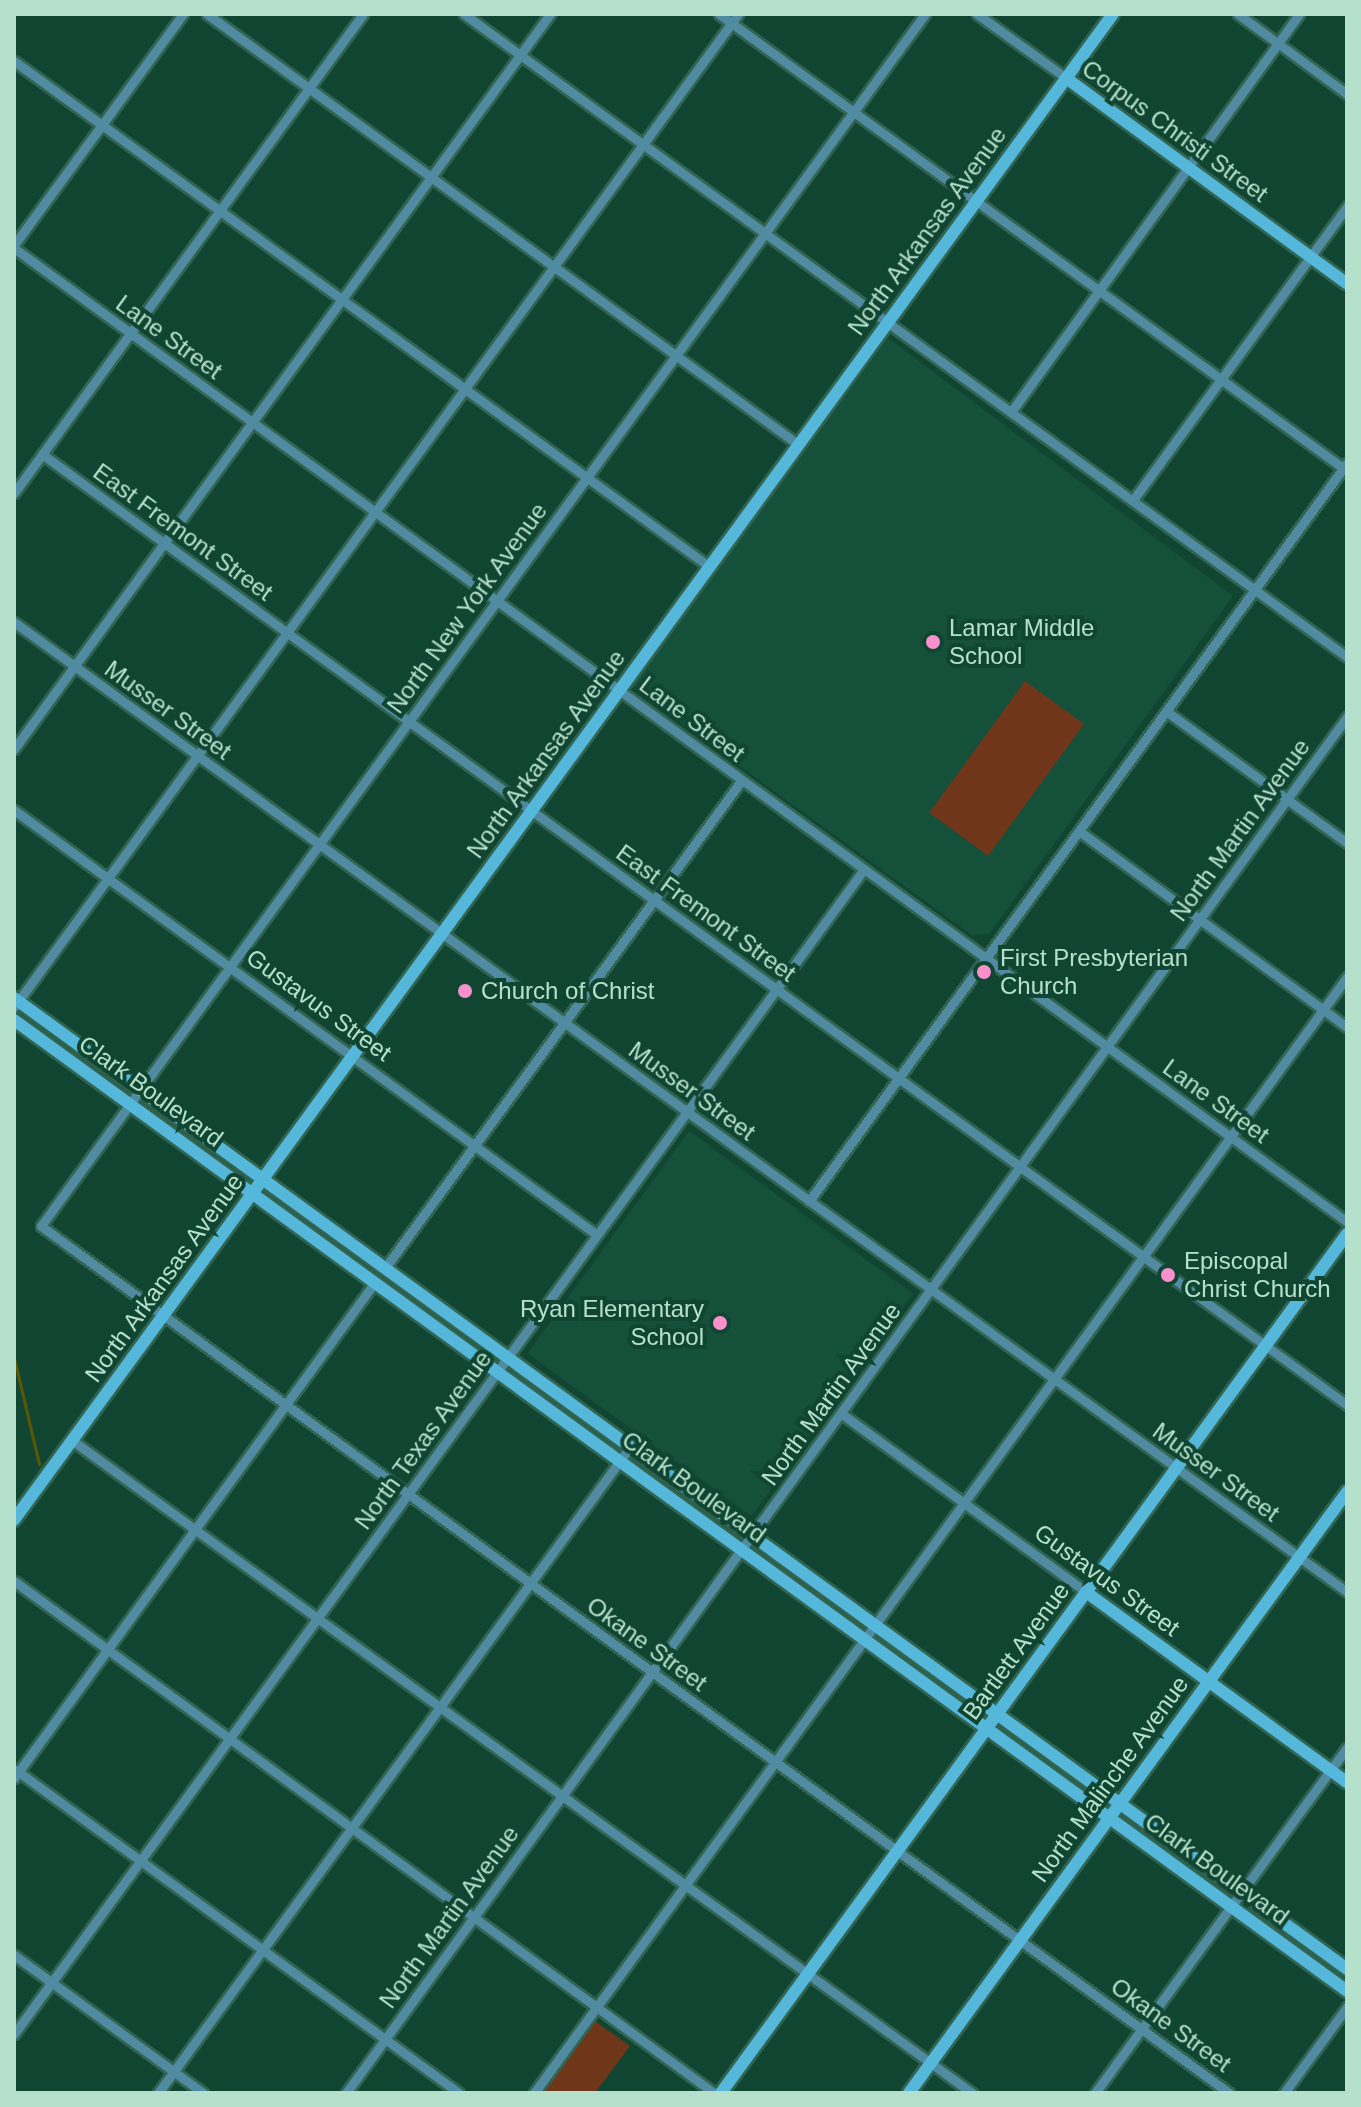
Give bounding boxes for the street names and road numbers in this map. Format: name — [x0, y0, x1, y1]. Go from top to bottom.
street label: Corpus Christi Street — [1076, 54, 1274, 208]
street label: North Arkansas Avenue — [841, 120, 1013, 342]
street label: Lane Street — [110, 289, 228, 385]
street label: East Fremont Street — [88, 457, 278, 607]
street label: North New York Avenue — [380, 496, 554, 720]
street label: North Arkansas Avenue — [460, 643, 632, 865]
street label: Musser Street — [99, 654, 237, 766]
street label: Lane Street — [634, 670, 750, 768]
street label: North Martin Avenue — [1164, 733, 1316, 927]
street label: East Fremont Street — [611, 838, 801, 988]
street label: Gustavus Street — [241, 943, 397, 1067]
street label: Clark Boulevard — [73, 1029, 229, 1153]
street label: Musser Street — [623, 1035, 761, 1147]
street label: Lane Street — [1157, 1053, 1275, 1149]
street label: North Arkansas Avenue — [78, 1167, 250, 1389]
street label: North Martin Avenue — [755, 1297, 907, 1491]
street label: North Texas Avenue — [348, 1344, 498, 1536]
street label: Musser Street — [1147, 1416, 1285, 1528]
street label: Clark Boulevard — [616, 1425, 772, 1549]
street label: Gustavus Street — [1029, 1518, 1185, 1642]
street label: Bartlett Avenue — [956, 1576, 1076, 1726]
street label: Okane Street — [581, 1591, 713, 1697]
street label: North Malinche Avenue — [1025, 1670, 1195, 1888]
street label: Clark Boulevard — [1139, 1807, 1295, 1931]
street label: North Martin Avenue — [373, 1820, 525, 2014]
street label: Okane Street — [1105, 1972, 1237, 2078]

